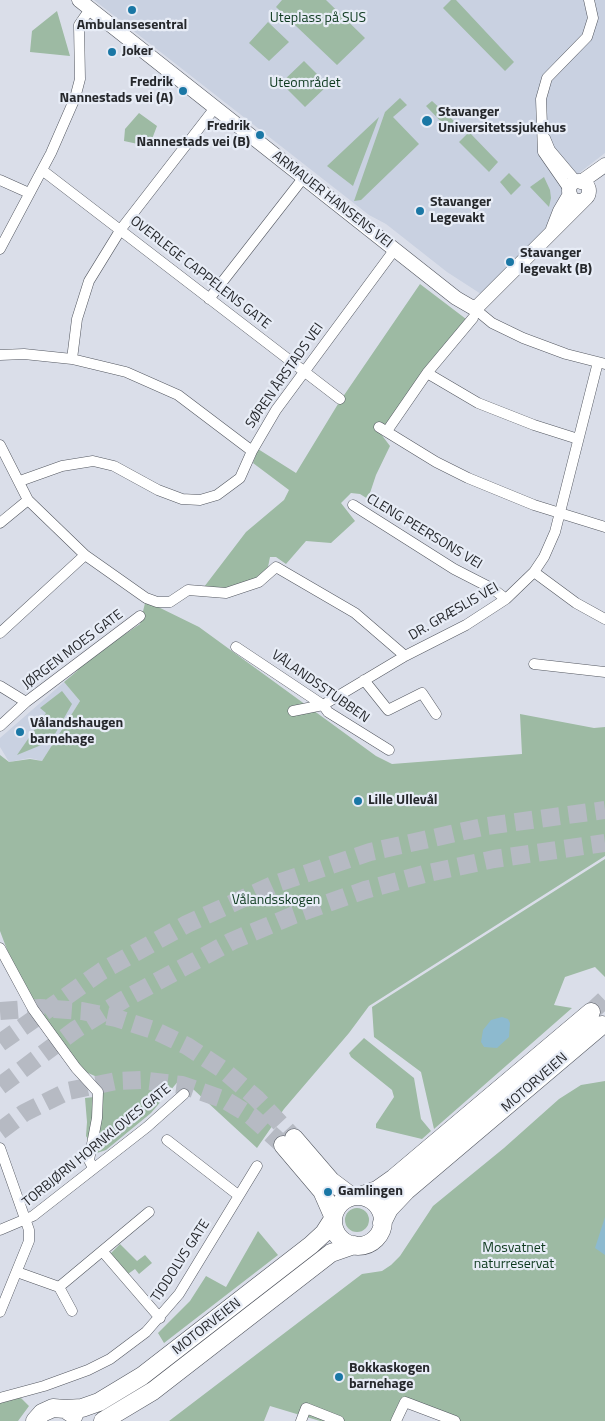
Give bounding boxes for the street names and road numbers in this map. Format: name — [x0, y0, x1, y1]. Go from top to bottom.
street label: ARMAUER HANSENS VEI — [269, 148, 395, 252]
street label: OVERLEGE CAPPELENS GATE — [126, 213, 274, 333]
street label: SØREN ÅRSTADS VEI — [242, 320, 328, 432]
street label: CLENG PEERSONS VEI — [363, 491, 485, 573]
street label: DR. GRÆSLIS VEI — [406, 580, 502, 644]
street label: JØRGEN MOES GATE — [19, 607, 127, 693]
street label: VÅLANDSSTUBBEN — [268, 647, 372, 727]
street label: MOTORVEIEN — [499, 1050, 571, 1116]
street label: TORBJØRN HORNKLOVES GATE — [19, 1081, 175, 1211]
street label: TJODOLVS GATE — [148, 1217, 214, 1305]
street label: MOTORVEIEN — [169, 1295, 245, 1359]

